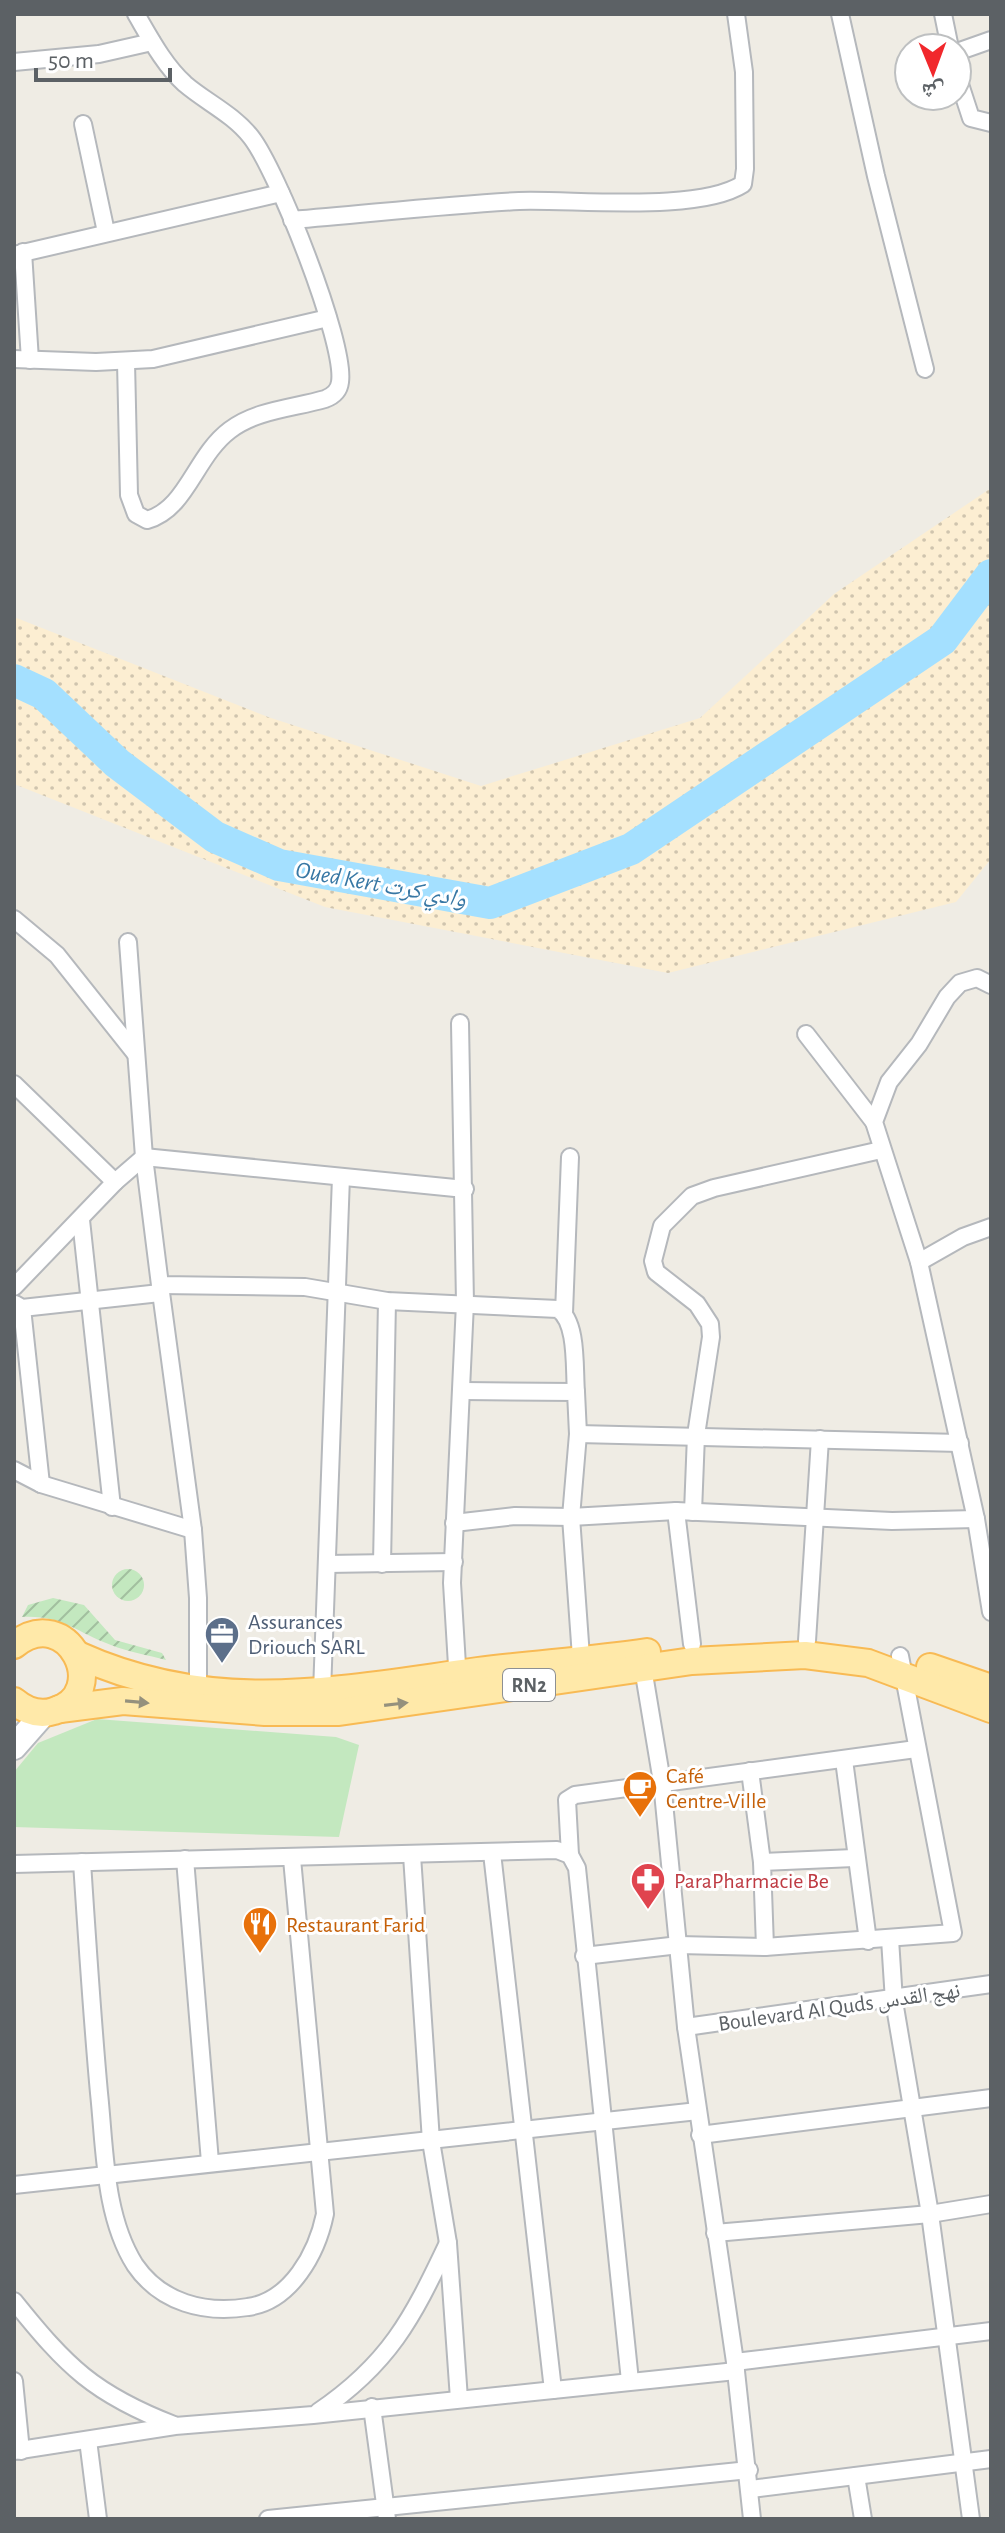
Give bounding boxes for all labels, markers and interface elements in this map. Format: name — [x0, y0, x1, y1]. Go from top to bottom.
scale bar — [36, 32, 170, 82]
north arrow — [893, 32, 973, 112]
text: 50 m — [48, 49, 94, 73]
text: ش — [921, 78, 945, 102]
water label: Oued Kert وادي كرت — [293, 858, 468, 918]
place label: Assurances Driouch SARL — [248, 1611, 365, 1658]
office icon: Assurances Driouch SARL — [203, 1615, 241, 1665]
road number: RN2 — [503, 1669, 555, 1701]
one-way arrow — [125, 1696, 150, 1709]
one-way arrow — [384, 1697, 409, 1710]
place label: Café Centre-Ville — [666, 1765, 766, 1812]
cafe icon: Café Centre-Ville — [621, 1769, 659, 1819]
pharmacy icon: ParaPharmacie Be — [629, 1861, 667, 1911]
place label: ParaPharmacie Be — [674, 1870, 829, 1892]
restaurant icon: Restaurant Farid — [241, 1905, 279, 1955]
place label: Restaurant Farid — [286, 1914, 425, 1936]
street label: Boulevard Al Quds نهج القدس — [717, 1979, 962, 2037]

